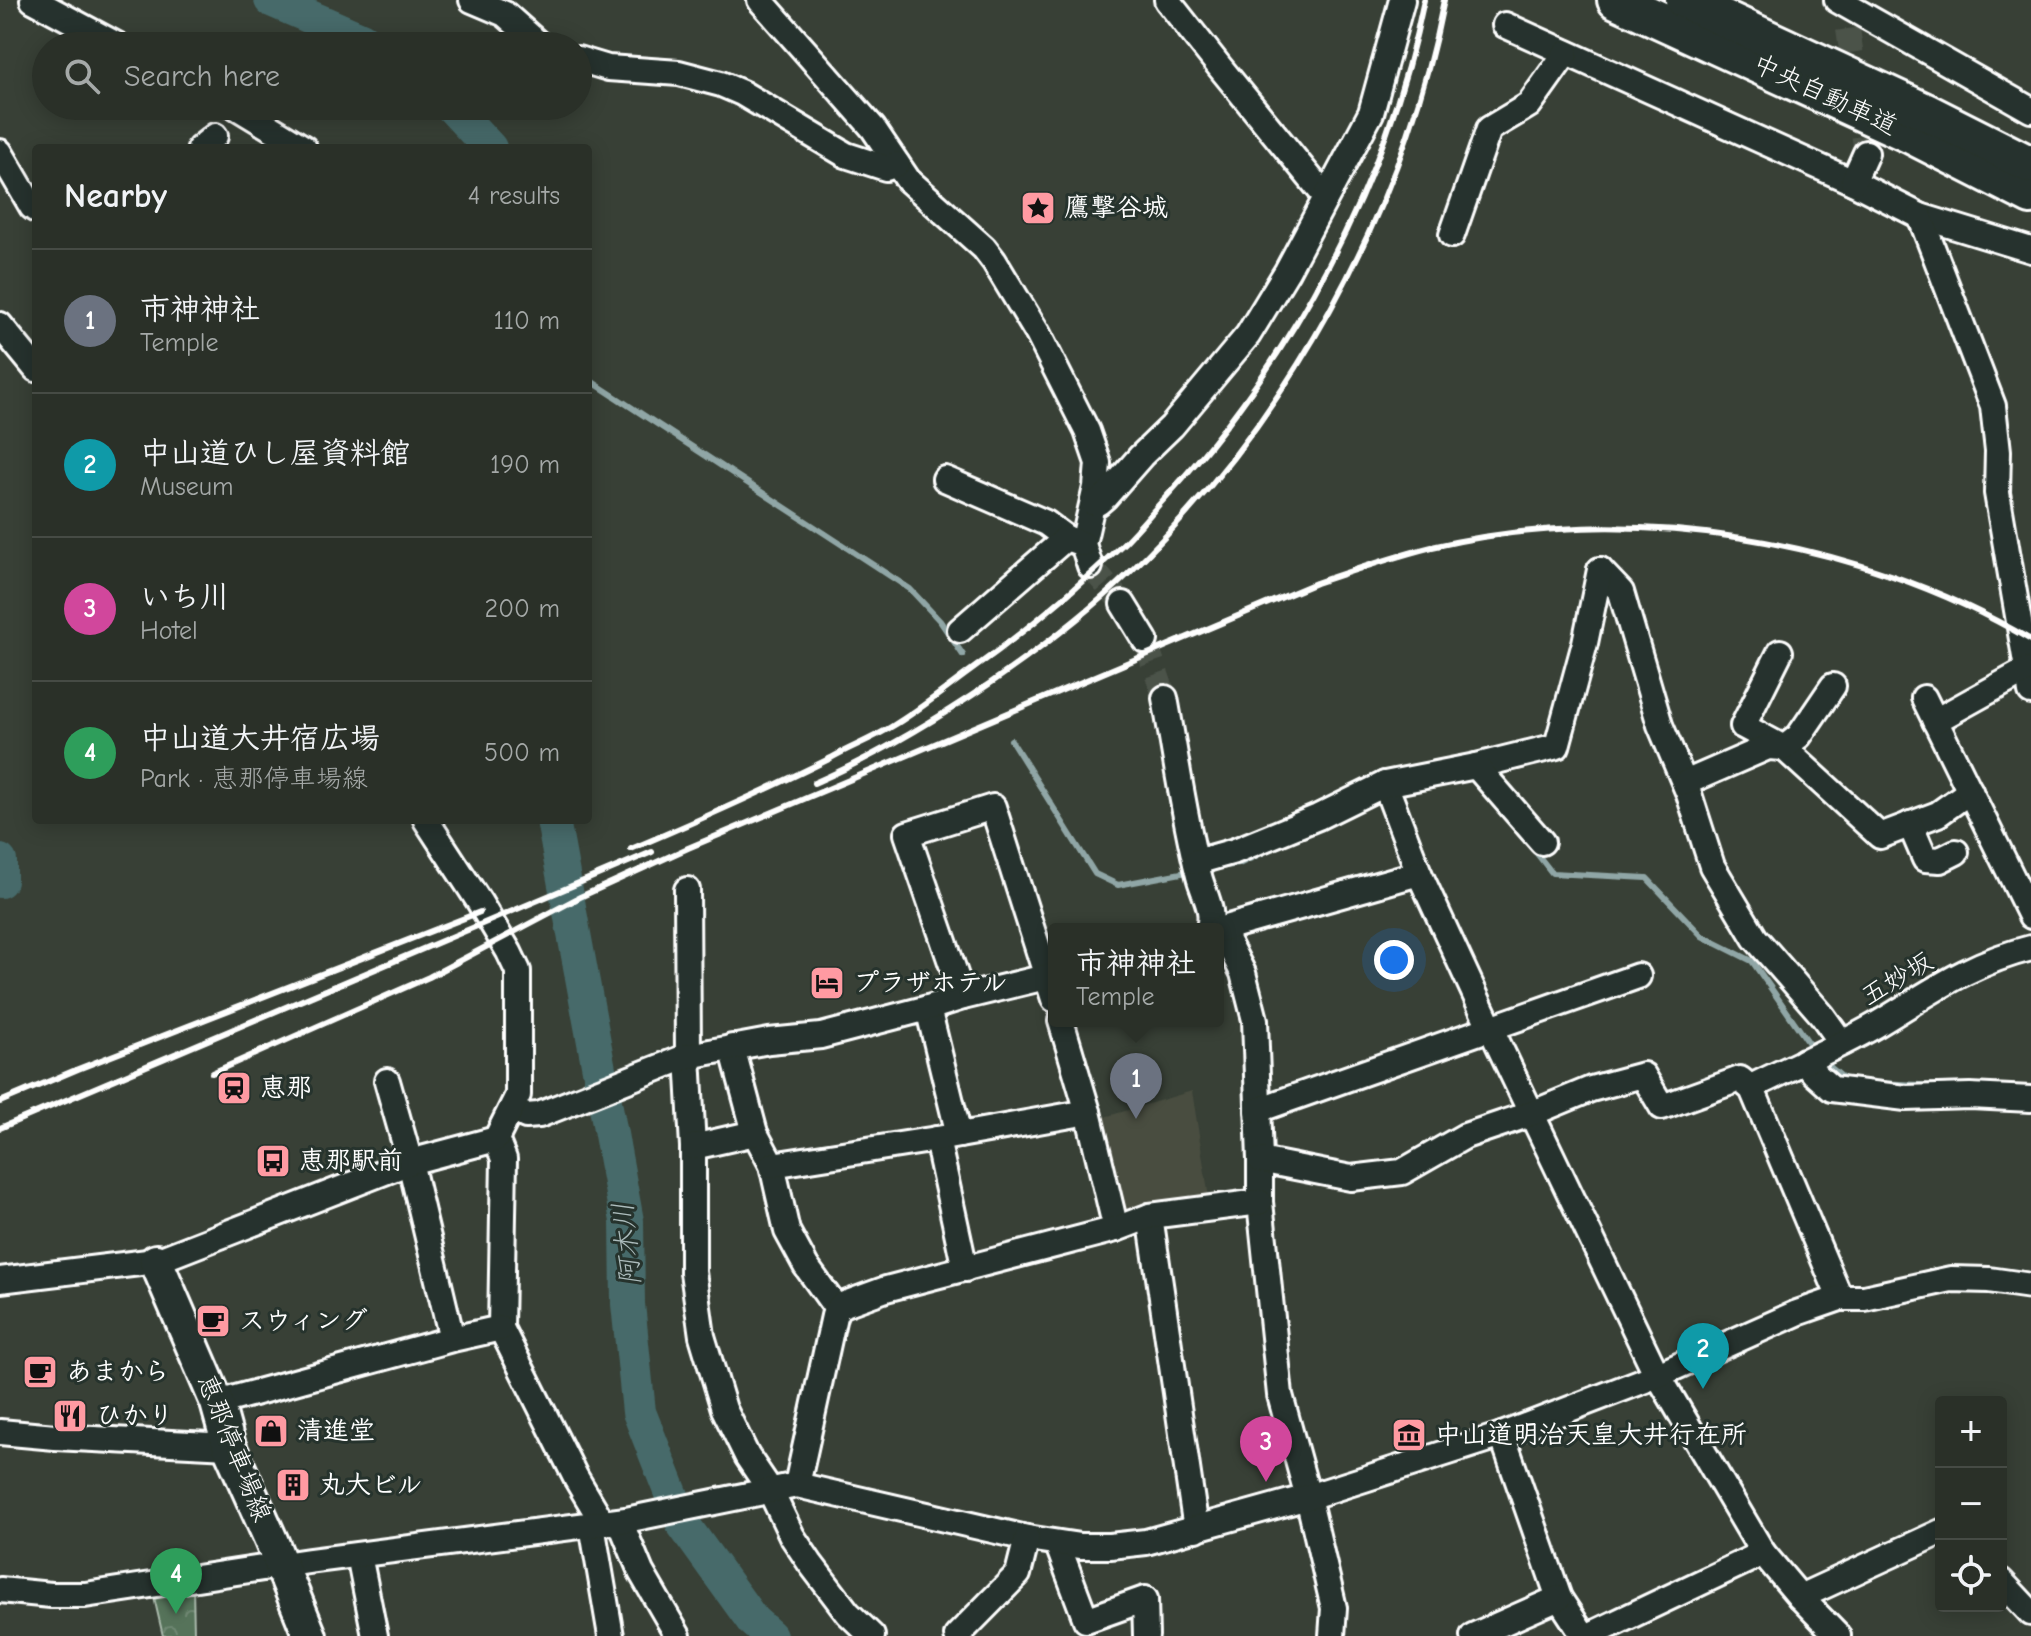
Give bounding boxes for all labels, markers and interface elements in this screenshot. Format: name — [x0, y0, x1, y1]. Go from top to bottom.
search box — [32, 32, 592, 120]
street label: 中央自動車道 — [1748, 48, 1902, 142]
icon: search — [60, 54, 104, 98]
text: Search here — [124, 59, 280, 94]
text: Nearby — [64, 176, 167, 216]
text: 4 results — [468, 181, 560, 211]
place icon: 鷹撃谷城 — [1019, 189, 1057, 227]
place label: 鷹撃谷城 — [1064, 193, 1168, 223]
text: 市神神社 — [140, 292, 260, 327]
text: 1 — [85, 306, 95, 336]
text: 110 m — [493, 306, 560, 336]
text: Temple — [140, 328, 219, 358]
text: 中山道ひし屋資料館 — [140, 436, 410, 471]
text: 2 — [84, 450, 96, 480]
text: 190 m — [490, 450, 560, 480]
text: Museum — [140, 472, 234, 502]
text: いち川 — [140, 580, 230, 615]
text: 3 — [84, 594, 96, 624]
text: 200 m — [485, 594, 560, 624]
text: Hotel — [140, 616, 198, 646]
text: 中山道大井宿広場 — [140, 721, 380, 756]
text: 4 — [84, 738, 96, 768]
text: 500 m — [484, 738, 560, 768]
text: Park · 恵那停車場線 — [140, 764, 368, 794]
popup — [1048, 923, 1224, 1027]
your location — [1374, 940, 1414, 980]
text: 市神神社 — [1076, 946, 1196, 981]
street label: 五妙坂 — [1856, 946, 1938, 1012]
hotel icon: プラザホテル — [808, 964, 846, 1002]
place label: プラザホテル — [853, 968, 1007, 998]
text: Temple — [1076, 982, 1155, 1012]
pin: 1 — [1110, 1053, 1162, 1119]
station icon: 恵那 — [215, 1069, 253, 1107]
place label: 恵那 — [260, 1073, 312, 1103]
bus stop icon: 恵那駅前 — [254, 1142, 292, 1180]
place label: 恵那駅前 — [299, 1146, 403, 1176]
water label: 阿木川 — [607, 1201, 647, 1287]
cafe icon: スウィング — [194, 1302, 232, 1340]
place label: スウィング — [239, 1306, 367, 1336]
pin: 2 — [1677, 1323, 1729, 1389]
cafe icon: あまから — [21, 1353, 59, 1391]
place label: あまから — [66, 1357, 170, 1387]
street label: 恵那停車場線 — [191, 1370, 277, 1526]
map controls — [1935, 1396, 2007, 1612]
button: + — [1935, 1396, 2007, 1468]
restaurant icon: ひかり — [51, 1397, 89, 1435]
place label: ひかり — [96, 1401, 174, 1431]
shop icon: 清進堂 — [252, 1412, 290, 1450]
place label: 清進堂 — [297, 1416, 375, 1446]
pin: 3 — [1240, 1416, 1292, 1482]
museum icon: 中山道明治天皇大井行在所 — [1390, 1416, 1428, 1454]
place label: 中山道明治天皇大井行在所 — [1435, 1420, 1747, 1450]
building icon: 丸大ビル — [274, 1466, 312, 1504]
button: − — [1935, 1468, 2007, 1540]
place label: 丸大ビル — [319, 1470, 422, 1500]
button: locate — [1935, 1540, 2007, 1612]
pin: 4 — [150, 1548, 202, 1614]

